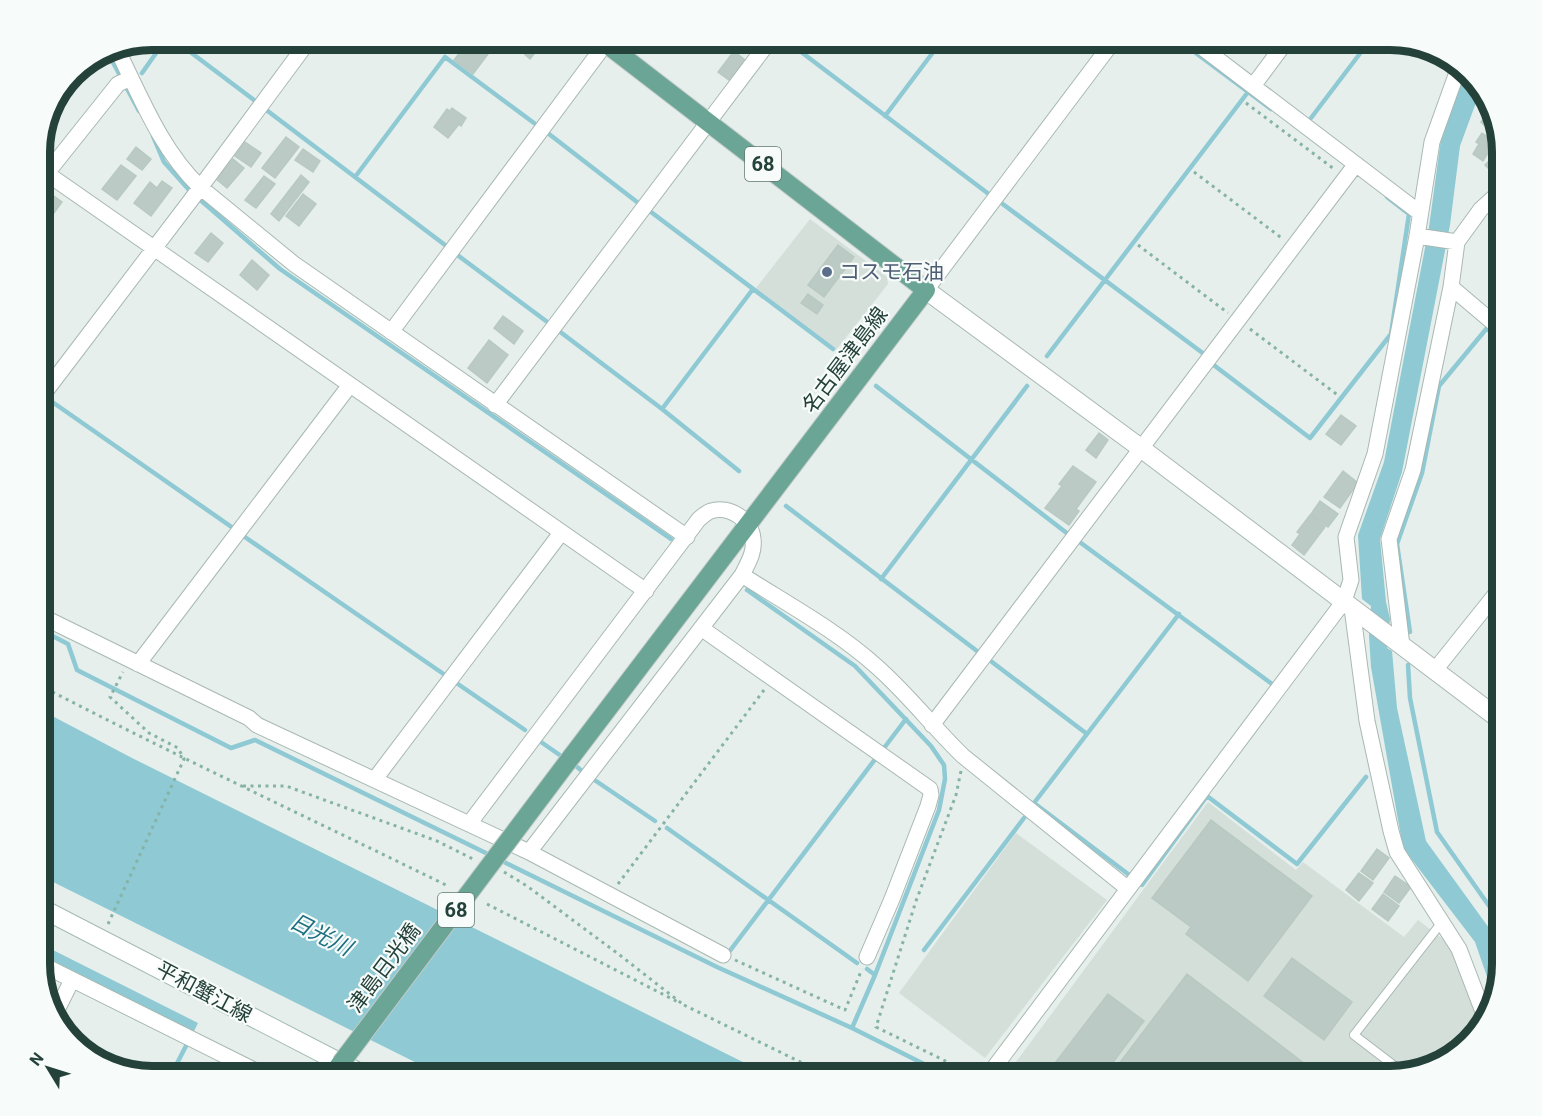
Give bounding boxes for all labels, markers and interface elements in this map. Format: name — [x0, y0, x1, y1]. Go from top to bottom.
road number: 68 — [745, 147, 781, 181]
place label: コスモ石油 — [839, 260, 944, 284]
marker: コスモ石油 — [820, 265, 834, 279]
street label: 名古屋津島線 — [798, 302, 892, 418]
road number: 68 — [438, 893, 474, 927]
water label: 日光川 — [286, 908, 358, 961]
street label: 津島日光橋 — [343, 919, 425, 1017]
street label: 平和蟹江線 — [152, 957, 256, 1027]
north arrow — [18, 1038, 78, 1098]
text: N — [26, 1049, 48, 1069]

